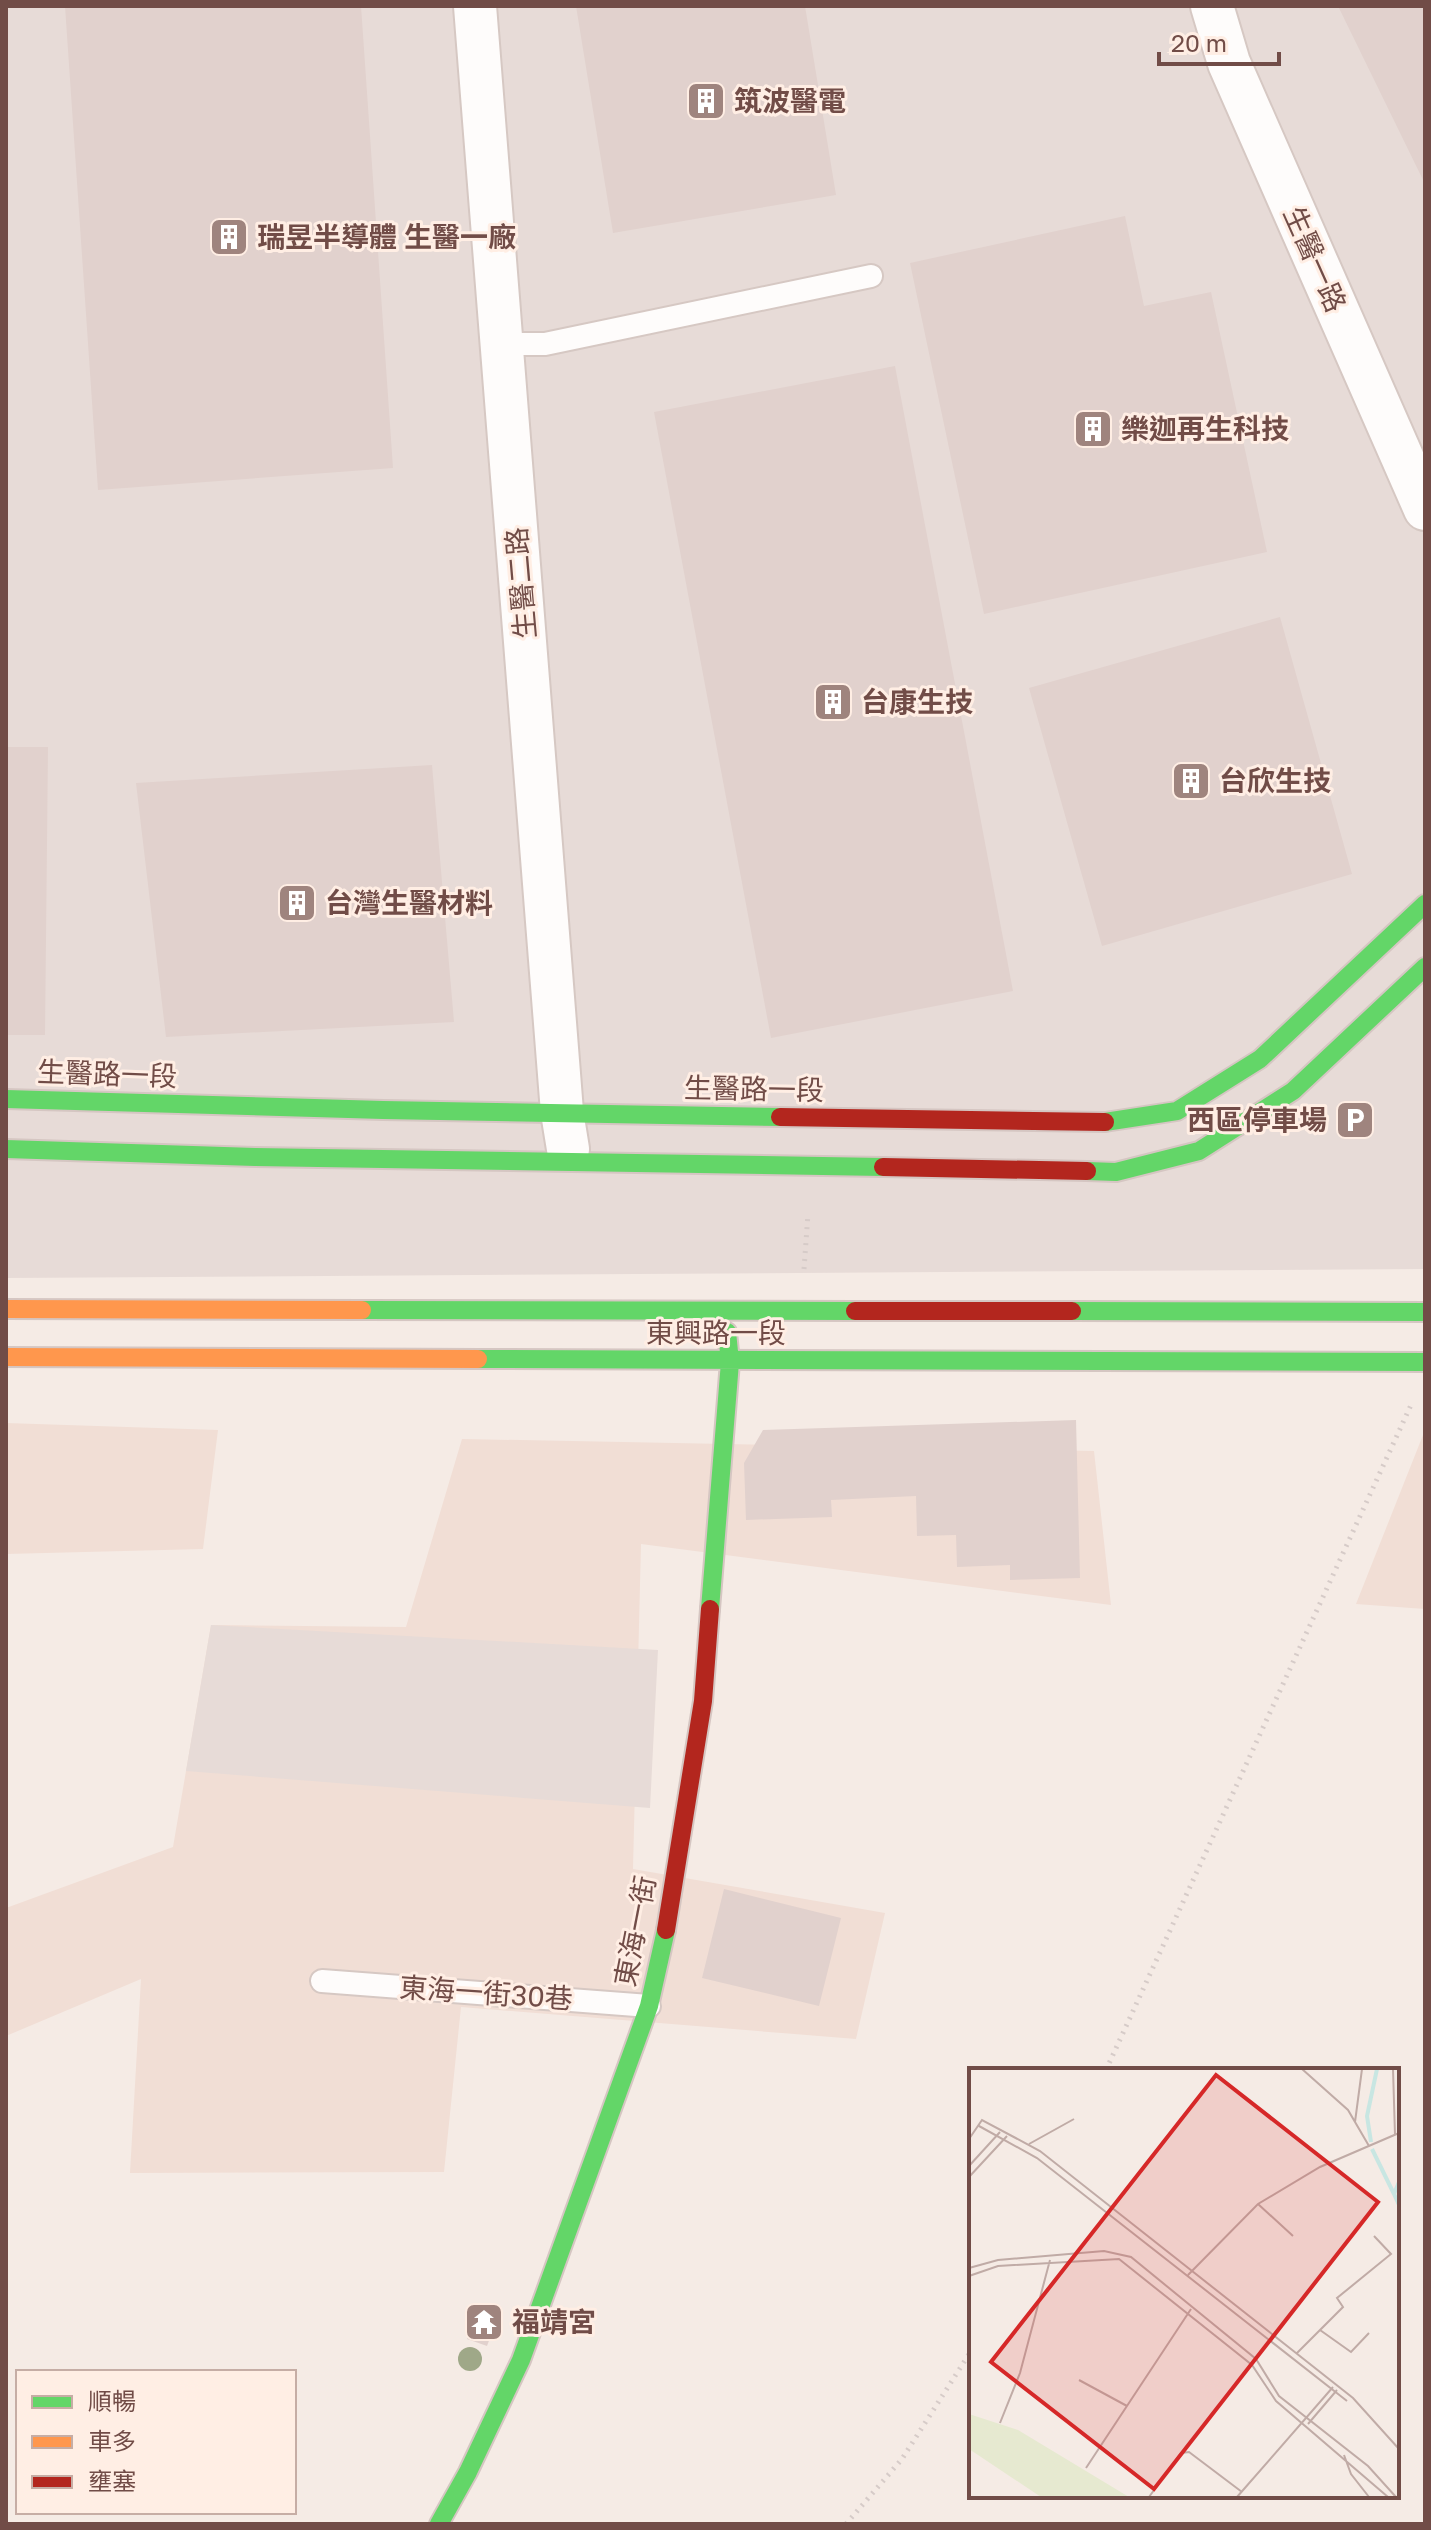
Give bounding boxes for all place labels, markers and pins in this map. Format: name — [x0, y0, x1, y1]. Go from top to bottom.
building icon: 筑波醫電 — [685, 80, 727, 122]
place label: 筑波醫電 — [734, 84, 846, 117]
building icon: 瑞昱半導體 生醫一廠 — [208, 216, 250, 258]
place label: 瑞昱半導體 生醫一廠 — [257, 220, 516, 253]
building icon: 樂迦再生科技 — [1072, 408, 1114, 450]
place label: 樂迦再生科技 — [1121, 412, 1289, 445]
building icon: 台康生技 — [812, 681, 854, 723]
place label: 台康生技 — [861, 685, 973, 718]
building icon: 台欣生技 — [1170, 760, 1212, 802]
place label: 台欣生技 — [1219, 764, 1331, 797]
building icon: 台灣生醫材料 — [276, 882, 318, 924]
place label: 台灣生醫材料 — [325, 886, 493, 919]
parking icon: 西區停車場 — [1334, 1099, 1376, 1141]
place label: 西區停車場 — [1187, 1103, 1327, 1136]
temple icon: 福靖宮 — [463, 2301, 505, 2343]
place label: 福靖宮 — [512, 2305, 596, 2338]

